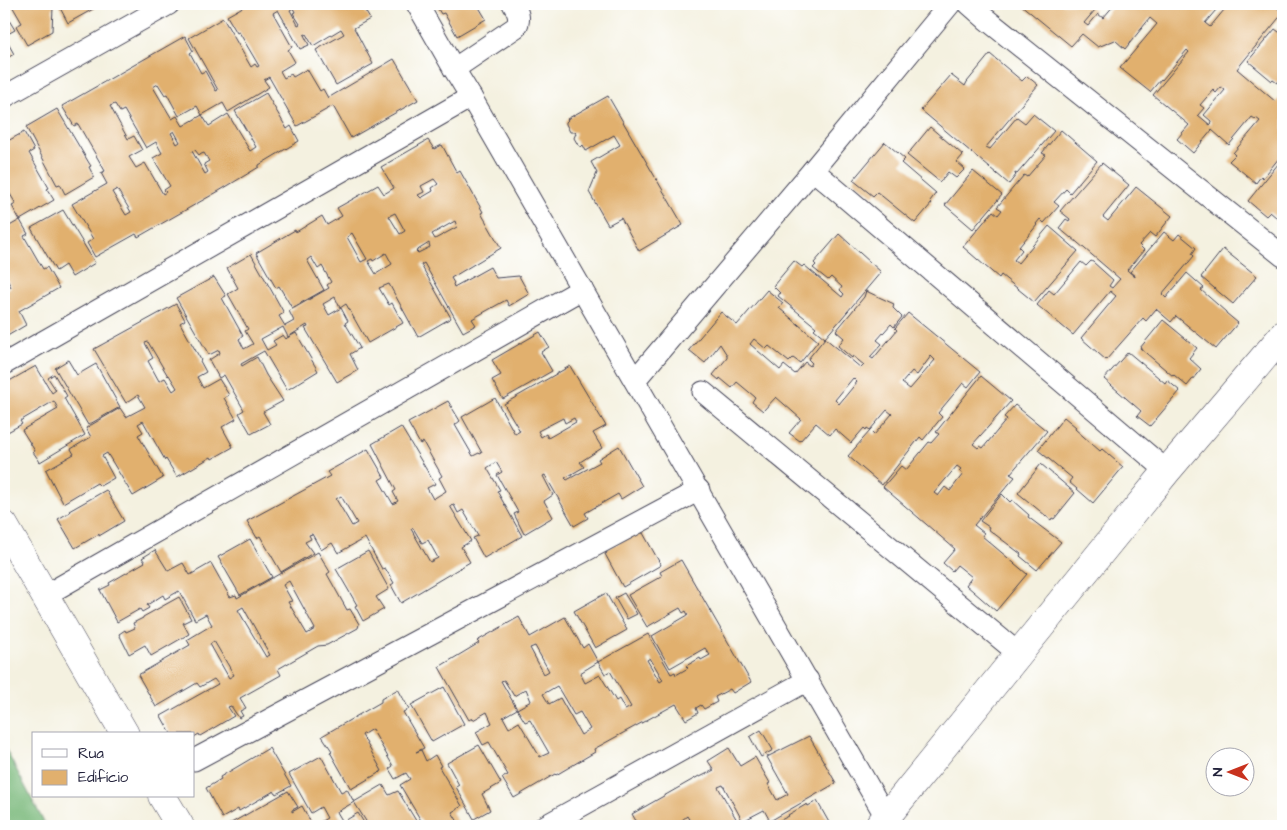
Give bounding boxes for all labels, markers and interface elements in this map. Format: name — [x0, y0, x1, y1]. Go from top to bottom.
legend — [32, 732, 195, 798]
text: Rua — [78, 743, 104, 764]
north arrow — [1204, 748, 1254, 798]
text: Edifício — [78, 767, 129, 788]
text: N — [1208, 767, 1228, 776]

